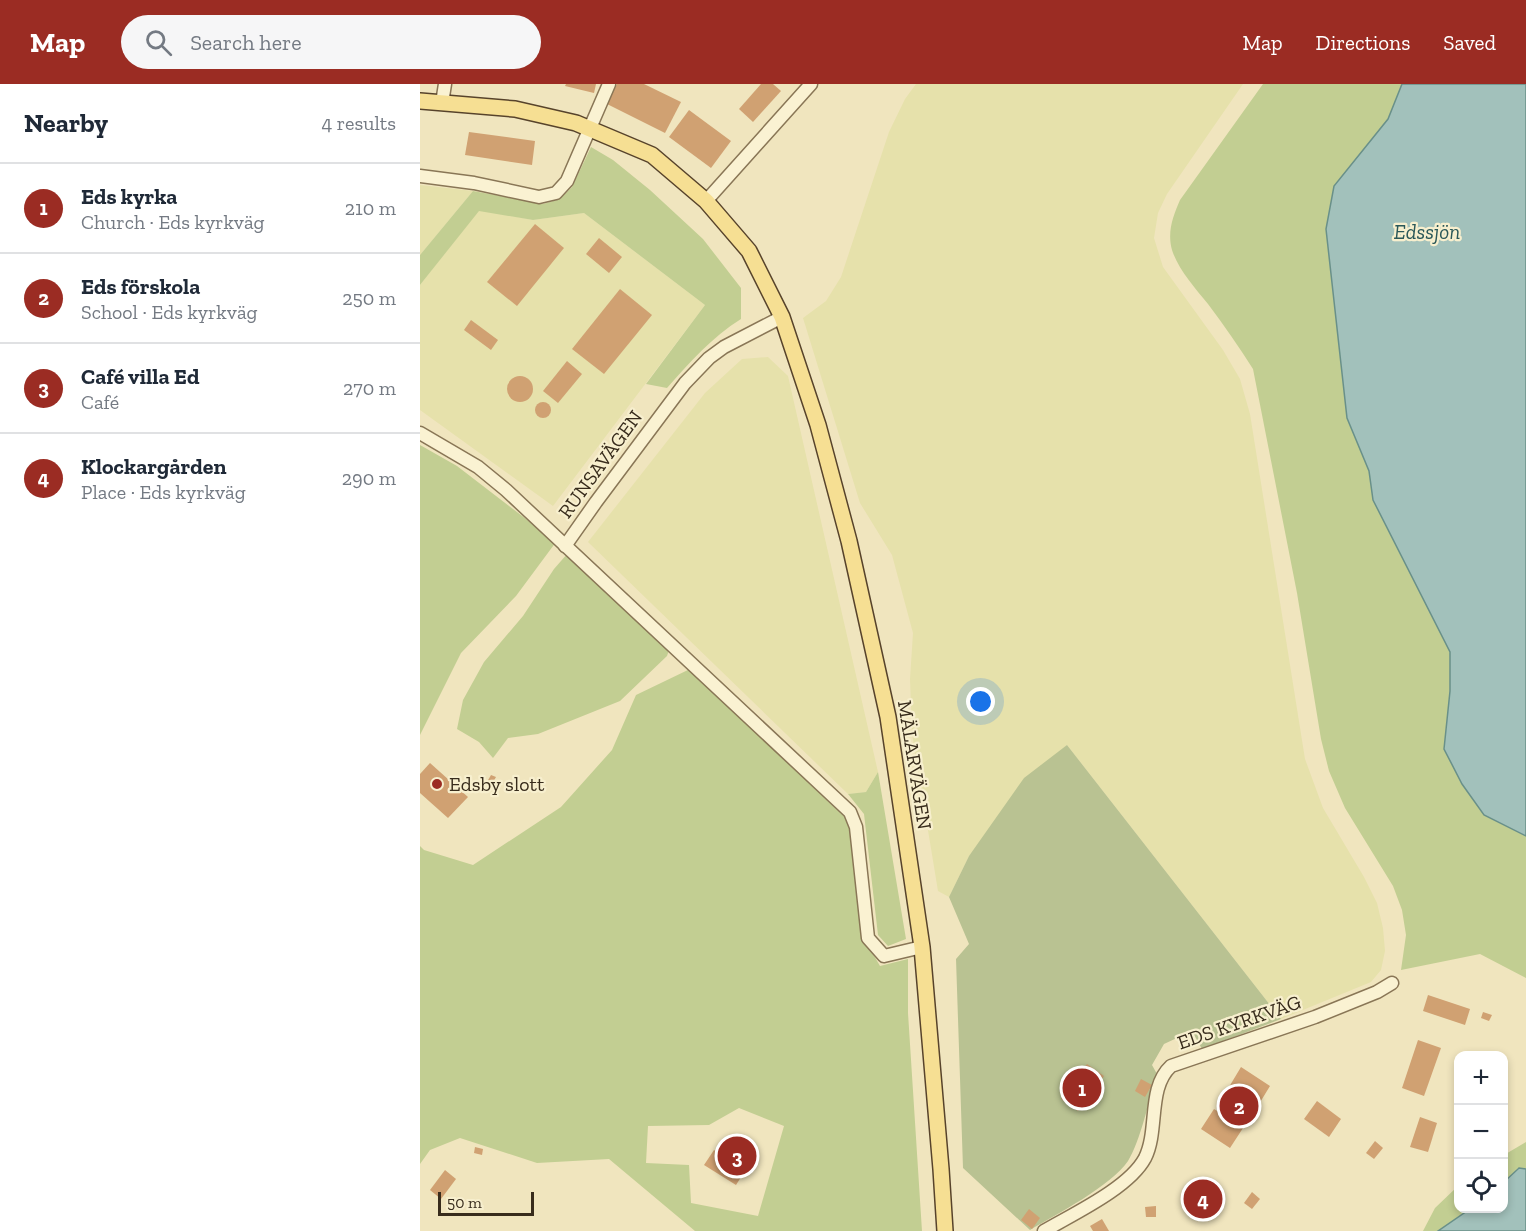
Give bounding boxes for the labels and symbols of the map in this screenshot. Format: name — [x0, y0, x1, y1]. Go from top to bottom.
water label: Edssjön — [1394, 219, 1460, 244]
street label: RUNSAVÄGEN — [553, 405, 647, 523]
your location — [966, 687, 995, 716]
street label: MÄLARVÄGEN — [893, 699, 937, 832]
place label: Edsby slott — [449, 772, 545, 796]
marker: Edsby slott — [430, 777, 444, 791]
street label: EDS KYRKVÄG — [1174, 990, 1304, 1054]
pin: 1 — [1062, 1066, 1102, 1110]
pin: 2 — [1220, 1084, 1258, 1128]
pin: 3 — [718, 1134, 756, 1178]
pin: 4 — [1184, 1176, 1222, 1222]
scale bar — [438, 1189, 534, 1216]

